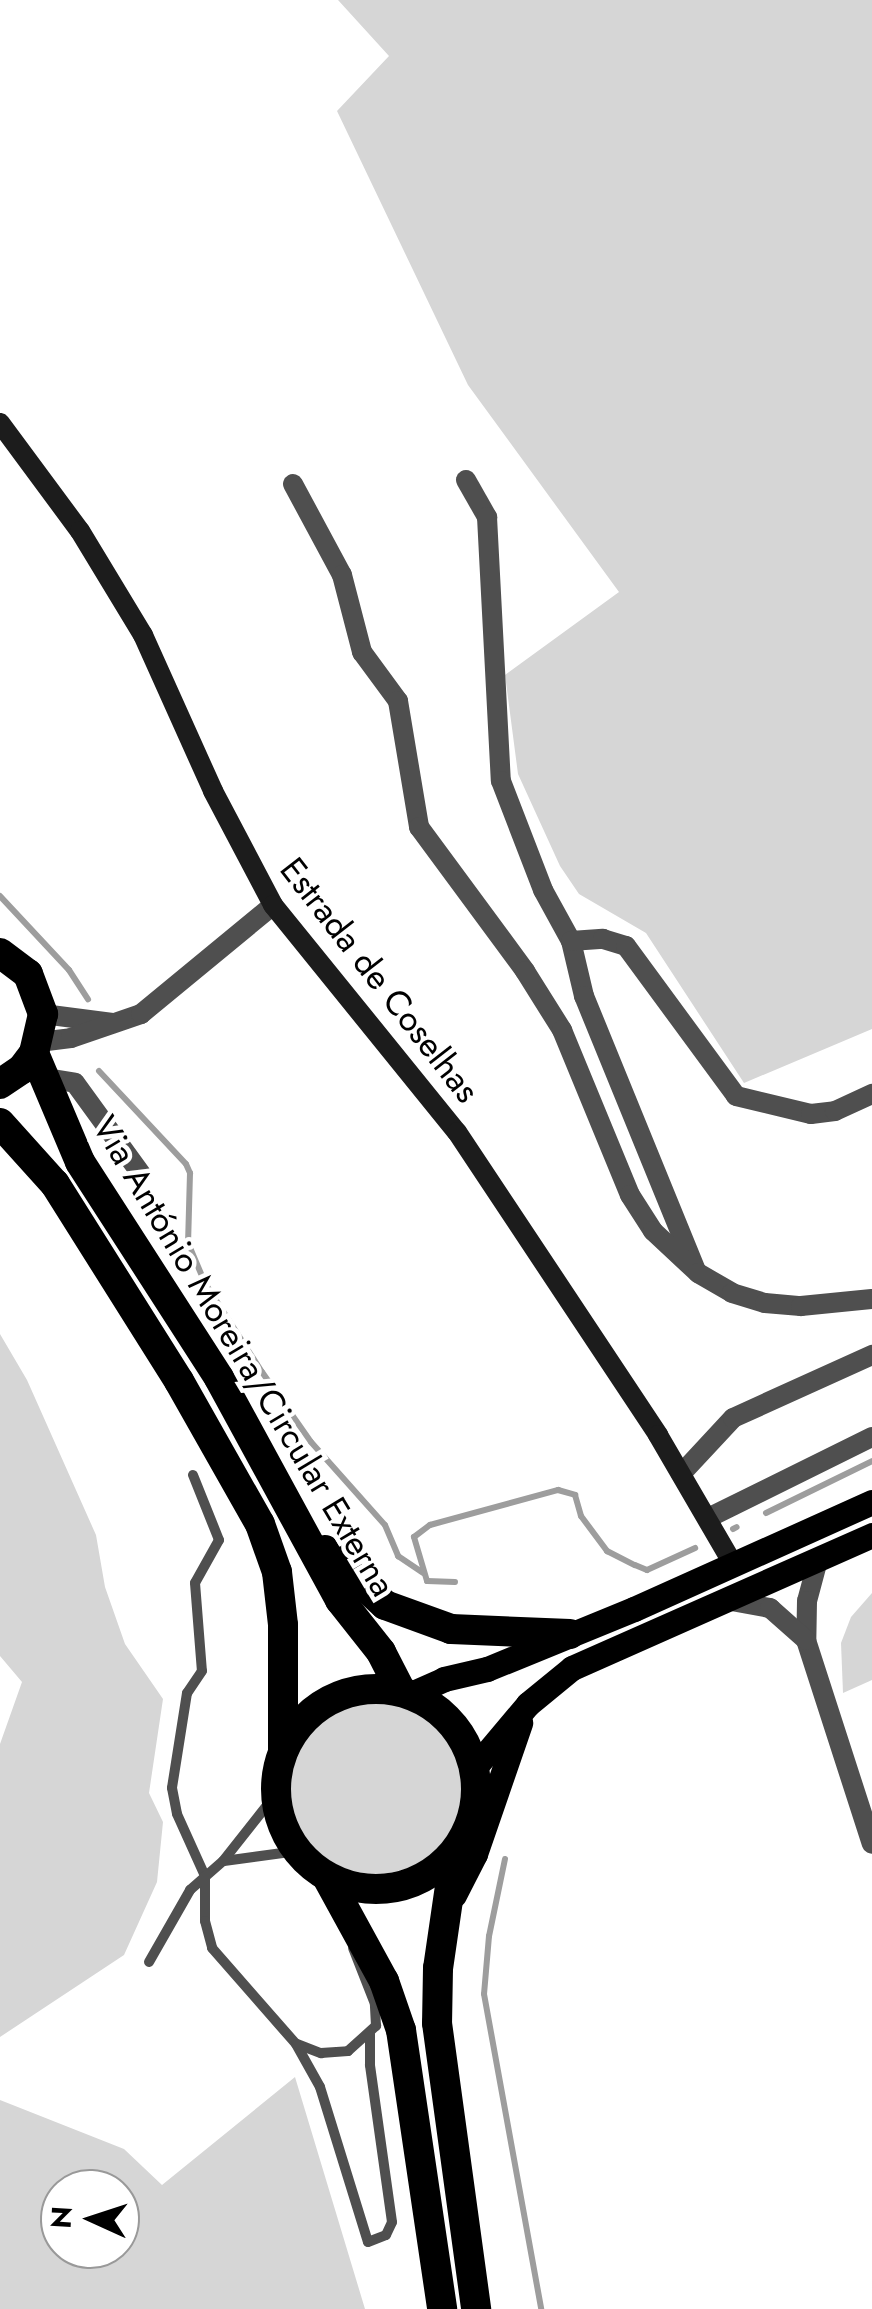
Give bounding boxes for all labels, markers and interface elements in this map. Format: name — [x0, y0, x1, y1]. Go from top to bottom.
street label: Estrada de Coselhas — [271, 849, 489, 1111]
street label: Via António Moreira/Circular Externa — [84, 1108, 404, 1604]
north arrow — [40, 2169, 140, 2269]
text: N — [40, 2205, 83, 2230]

